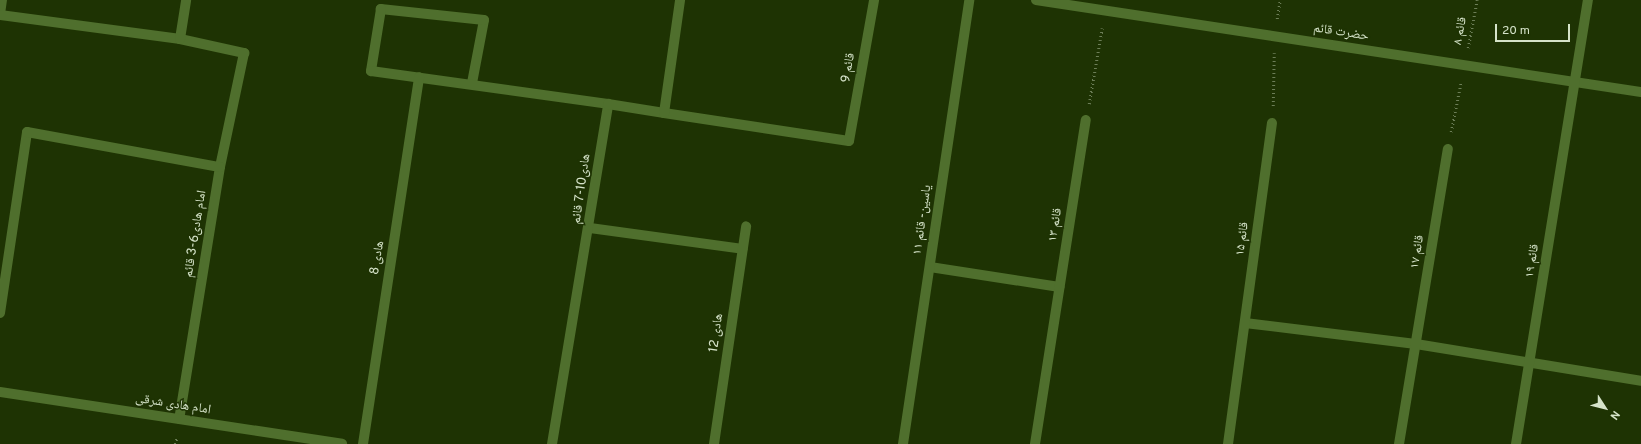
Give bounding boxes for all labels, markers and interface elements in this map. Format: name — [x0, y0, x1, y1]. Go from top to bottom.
street label: قائم ۸ — [1451, 16, 1471, 46]
scale bar — [1497, 16, 1572, 42]
street label: حضرت قائم — [1312, 21, 1370, 45]
text: 20 m — [1502, 23, 1530, 39]
street label: قائم 9 — [839, 52, 859, 84]
street label: هادی10-7 قائم — [569, 153, 595, 225]
street label: یاسین- قائم ۱۱ — [910, 184, 936, 256]
street label: امام هادی6-3 قائم — [181, 189, 211, 279]
street label: قائم ۱۳ — [1046, 207, 1066, 243]
street label: قائم ۱۵ — [1233, 221, 1253, 257]
street label: قائم ۱۷ — [1408, 234, 1428, 270]
street label: هادی 8 — [368, 240, 388, 276]
street label: قائم ۱۹ — [1523, 243, 1543, 279]
street label: 12 هادی — [707, 313, 727, 353]
north arrow — [1585, 388, 1625, 428]
street label: امام هادی شرقی — [134, 391, 212, 419]
text: N — [1607, 408, 1623, 422]

